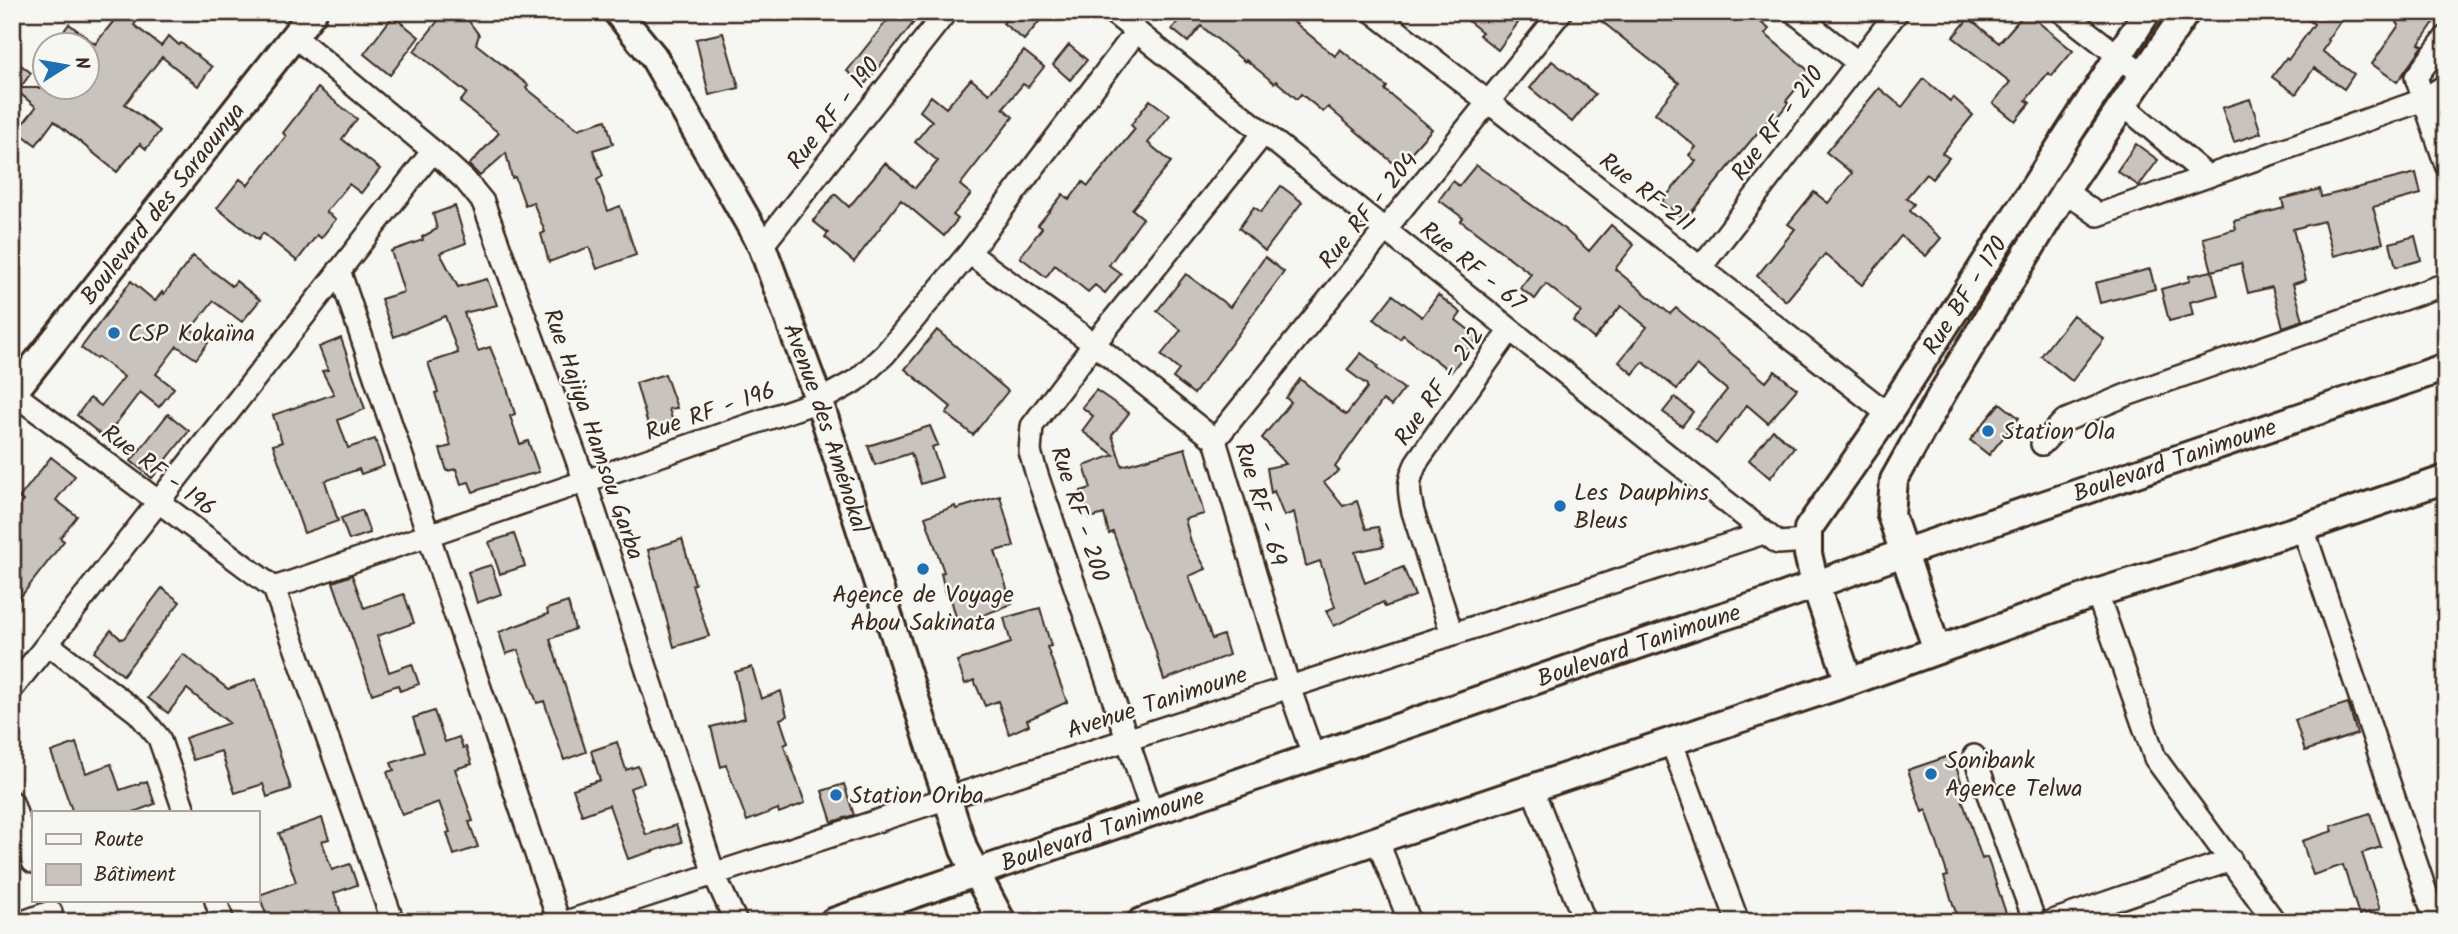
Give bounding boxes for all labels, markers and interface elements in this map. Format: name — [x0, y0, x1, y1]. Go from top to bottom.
north arrow — [32, 32, 102, 102]
street label: Rue RF - 190 — [778, 49, 891, 179]
text: N — [65, 54, 97, 72]
street label: Rue RF - 210 — [1722, 58, 1835, 190]
street label: Boulevard des Saraounya — [71, 94, 256, 314]
street label: Rue RF-211 — [1590, 143, 1702, 243]
street label: Rue RF - 204 — [1309, 144, 1429, 278]
street label: Rue RF - 67 — [1410, 212, 1534, 323]
street label: Rue BF - 170 — [1913, 229, 2019, 363]
street label: Rue Hajiya Hamsou Garba — [531, 303, 654, 565]
place label: CSP Kokaïna — [128, 315, 255, 354]
street label: Avenue des Aménokal — [771, 318, 878, 539]
street label: Rue RF - 212 — [1385, 319, 1496, 455]
marker: CSP Kokaïna — [106, 325, 122, 341]
street label: Rue RF - 196 — [640, 372, 781, 453]
street label: Boulevard Tanimoune — [2068, 408, 2282, 514]
place label: Station Ola — [2002, 413, 2115, 452]
street label: Rue RF - 196 — [92, 415, 224, 528]
marker: Station Ola — [1980, 423, 1996, 439]
street label: Rue RF - 69 — [1222, 438, 1297, 572]
street label: Rue RF - 200 — [1038, 441, 1119, 587]
place label: Les Dauphins Bleus — [1574, 474, 1709, 541]
marker: Les Dauphins Bleus — [1552, 498, 1568, 514]
marker: Agence de Voyage Abou Sakinata — [915, 561, 931, 577]
place label: Agence de Voyage Abou Sakinata — [832, 576, 1014, 643]
street label: Boulevard Tanimoune — [1532, 594, 1746, 699]
street label: Avenue Tanimoune — [1062, 656, 1253, 751]
place label: Sonibank Agence Telwa — [1945, 742, 2083, 809]
marker: Sonibank Agence Telwa — [1923, 766, 1939, 782]
place label: Station Oriba — [850, 777, 984, 816]
street label: Boulevard Tanimoune — [996, 778, 1210, 884]
marker: Station Oriba — [828, 787, 844, 803]
legend — [32, 811, 259, 902]
text: Route — [94, 824, 144, 857]
text: Bâtiment — [94, 859, 177, 892]

